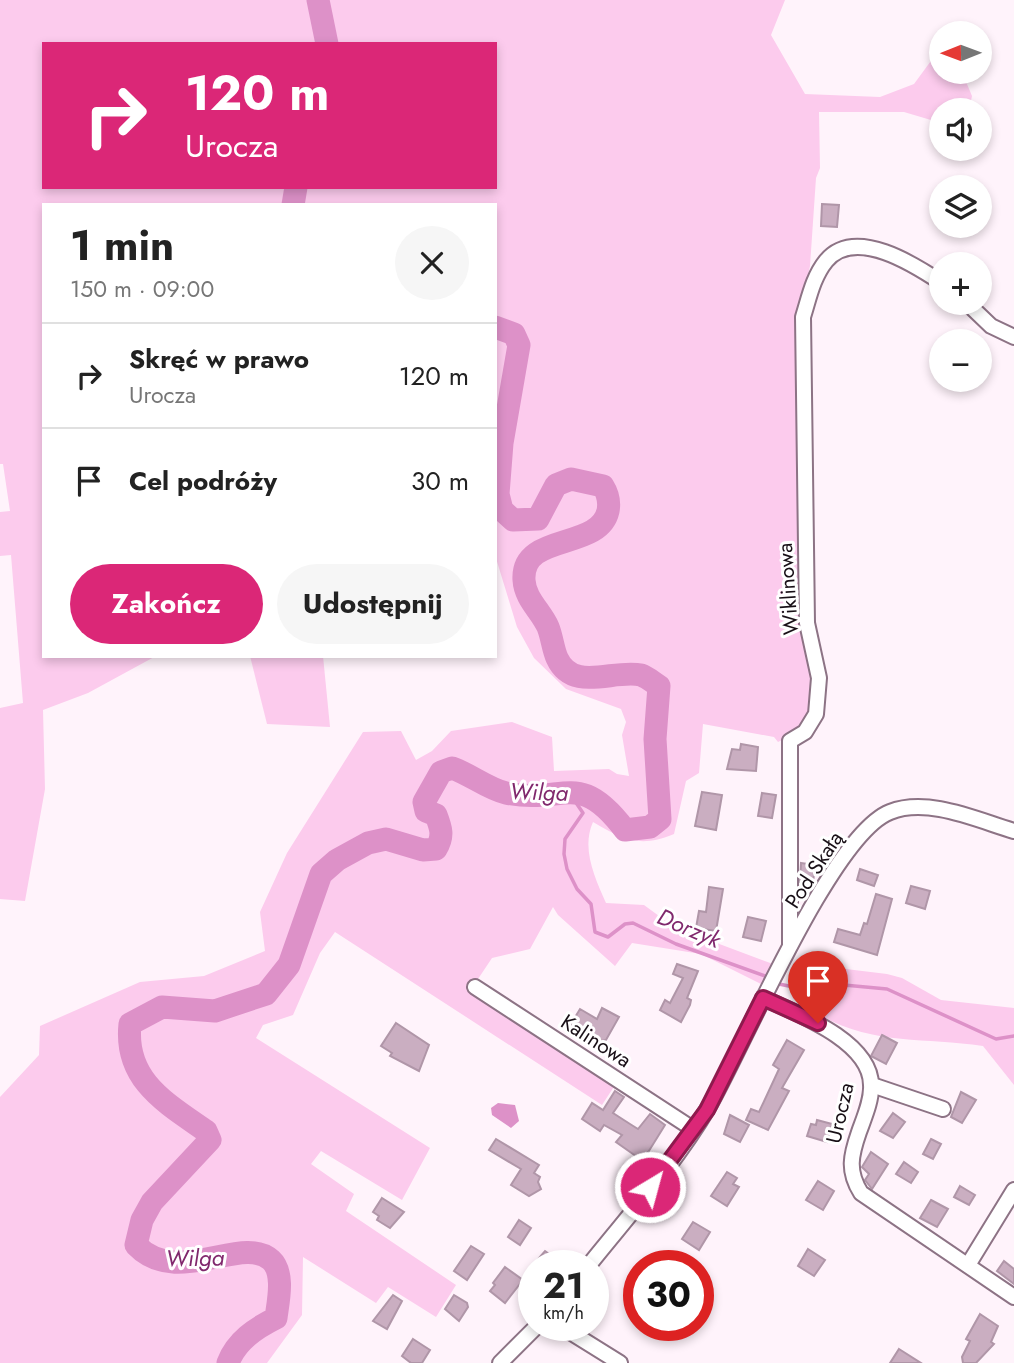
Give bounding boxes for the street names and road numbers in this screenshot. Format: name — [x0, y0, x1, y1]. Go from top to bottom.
street label: Wiklinowa — [770, 542, 806, 636]
street label: Pod Skałą — [778, 826, 850, 914]
street label: Kalinowa — [555, 1007, 637, 1075]
street label: Urocza — [818, 1080, 862, 1146]

